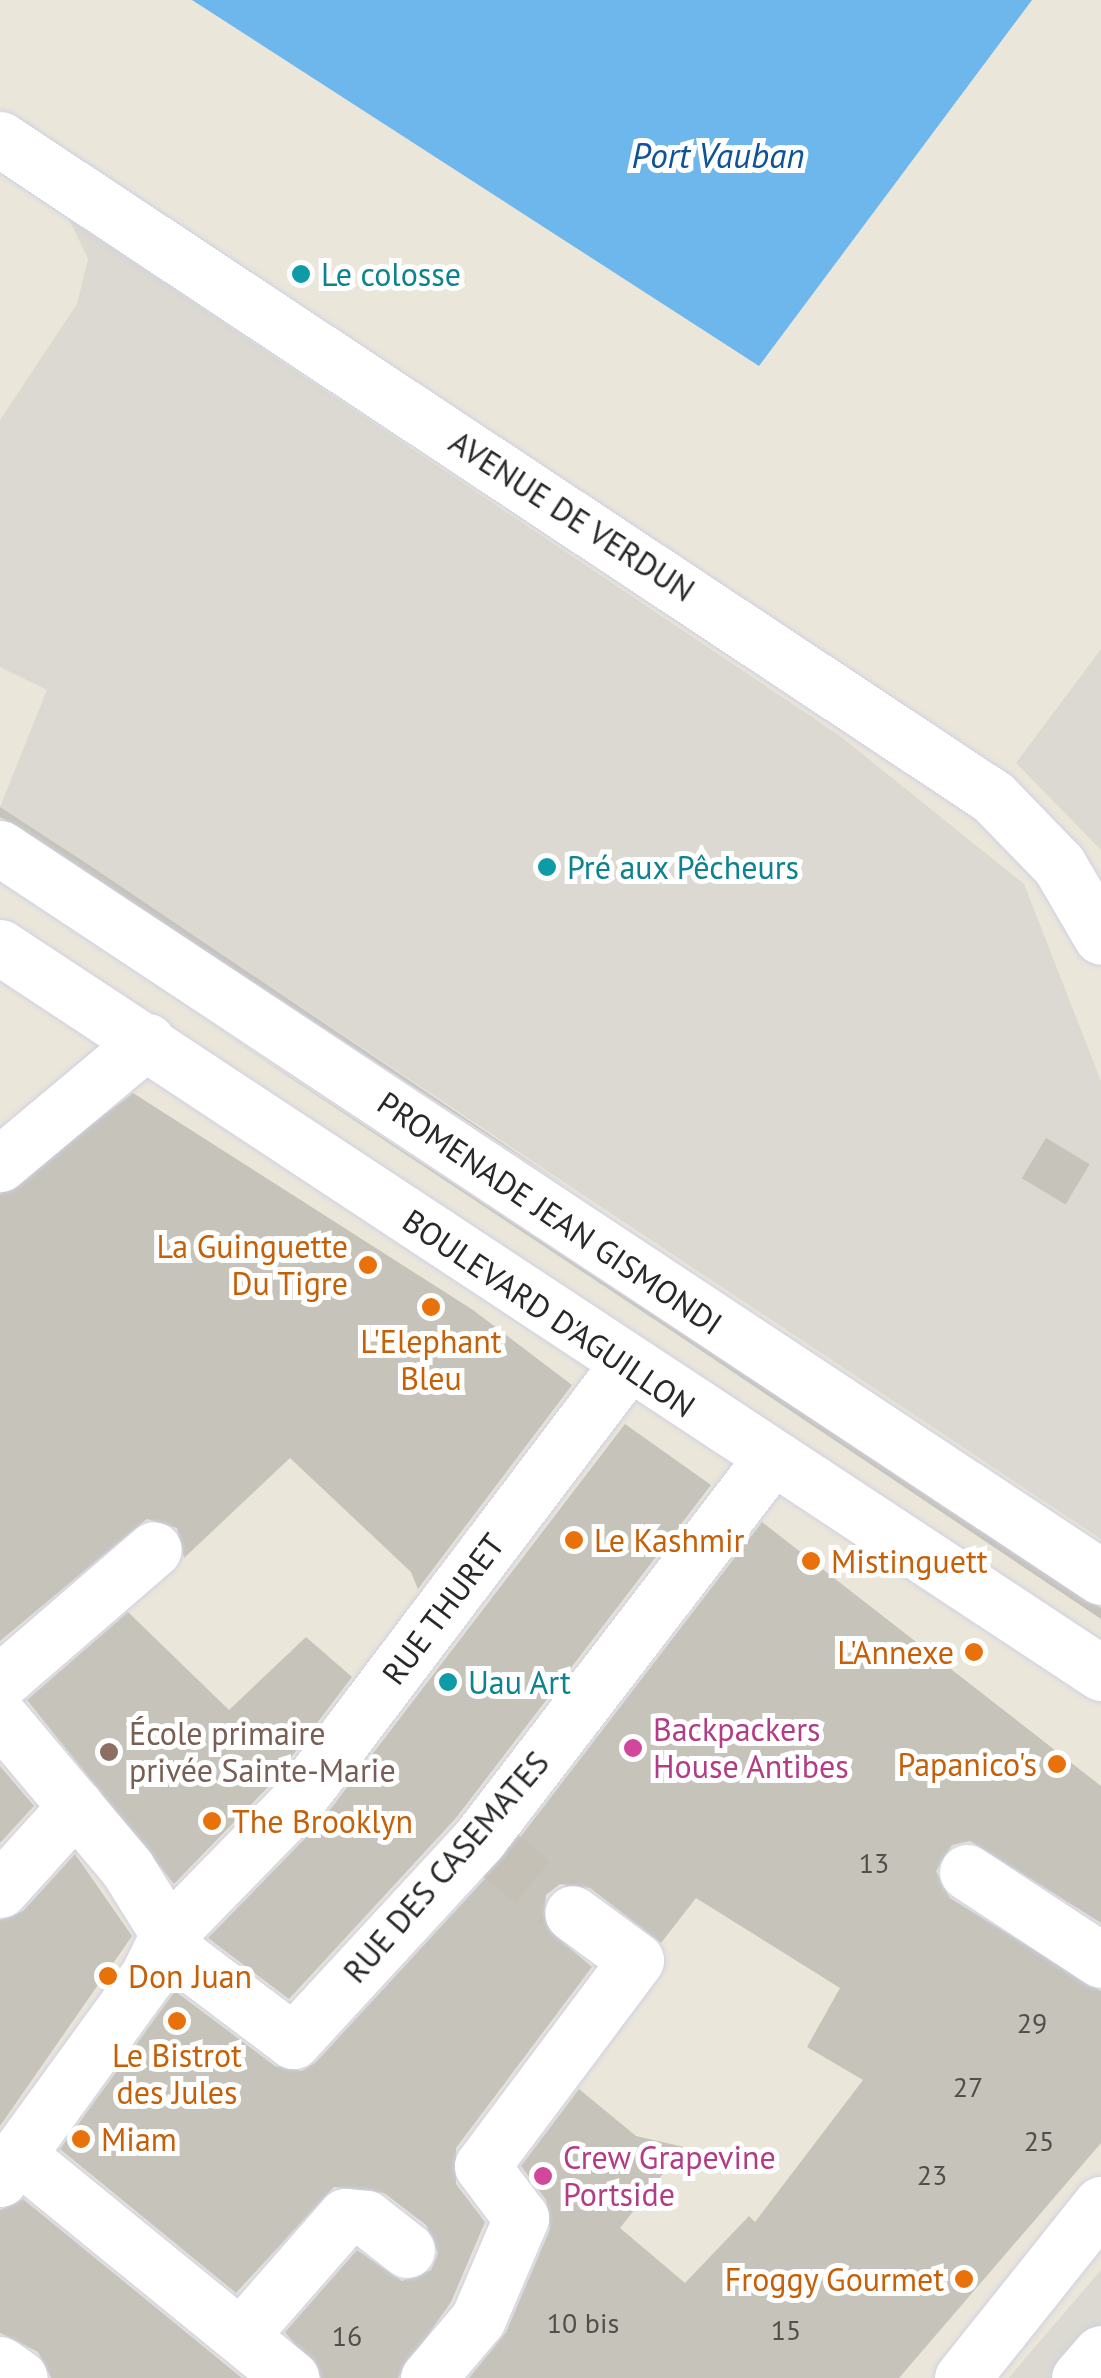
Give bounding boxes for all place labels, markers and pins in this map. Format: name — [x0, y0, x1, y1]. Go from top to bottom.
place label: Le colosse — [321, 255, 461, 293]
marker: Le colosse — [290, 263, 312, 285]
place label: Pré aux Pêcheurs — [567, 848, 800, 886]
marker: Pré aux Pêcheurs — [536, 856, 558, 878]
place label: La Guinguette Du Tigre — [156, 1228, 348, 1303]
marker: La Guinguette Du Tigre — [357, 1254, 379, 1276]
marker: L'Elephant Bleu — [420, 1296, 442, 1318]
place label: L'Elephant Bleu — [360, 1323, 502, 1398]
place label: Le Kashmir — [594, 1521, 744, 1559]
marker: Le Kashmir — [563, 1529, 585, 1551]
place label: Mistinguett — [831, 1542, 988, 1580]
marker: Mistinguett — [800, 1550, 822, 1572]
place label: L'Annexe — [837, 1633, 954, 1671]
marker: L'Annexe — [963, 1641, 985, 1663]
place label: Uau Art — [468, 1663, 572, 1701]
marker: Uau Art — [437, 1671, 459, 1693]
place label: Backpackers House Antibes — [653, 1711, 850, 1786]
place label: École primaire privée Sainte-Marie — [129, 1715, 396, 1790]
marker: Backpackers House Antibes — [622, 1737, 644, 1759]
marker: École primaire privée Sainte-Marie — [98, 1741, 120, 1763]
place label: Papanico's — [897, 1745, 1037, 1783]
marker: Papanico's — [1046, 1753, 1068, 1775]
place label: The Brooklyn — [232, 1802, 413, 1840]
marker: The Brooklyn — [201, 1810, 223, 1832]
place label: Don Juan — [128, 1957, 252, 1995]
marker: Don Juan — [97, 1965, 119, 1987]
marker: Le Bistrot des Jules — [166, 2010, 188, 2032]
place label: Le Bistrot des Jules — [112, 2037, 242, 2112]
place label: Miam — [101, 2120, 177, 2158]
marker: Miam — [70, 2128, 92, 2150]
place label: Crew Grapevine Portside — [563, 2139, 777, 2214]
marker: Crew Grapevine Portside — [532, 2165, 554, 2187]
place label: Froggy Gourmet — [724, 2260, 944, 2298]
marker: Froggy Gourmet — [953, 2268, 975, 2290]

